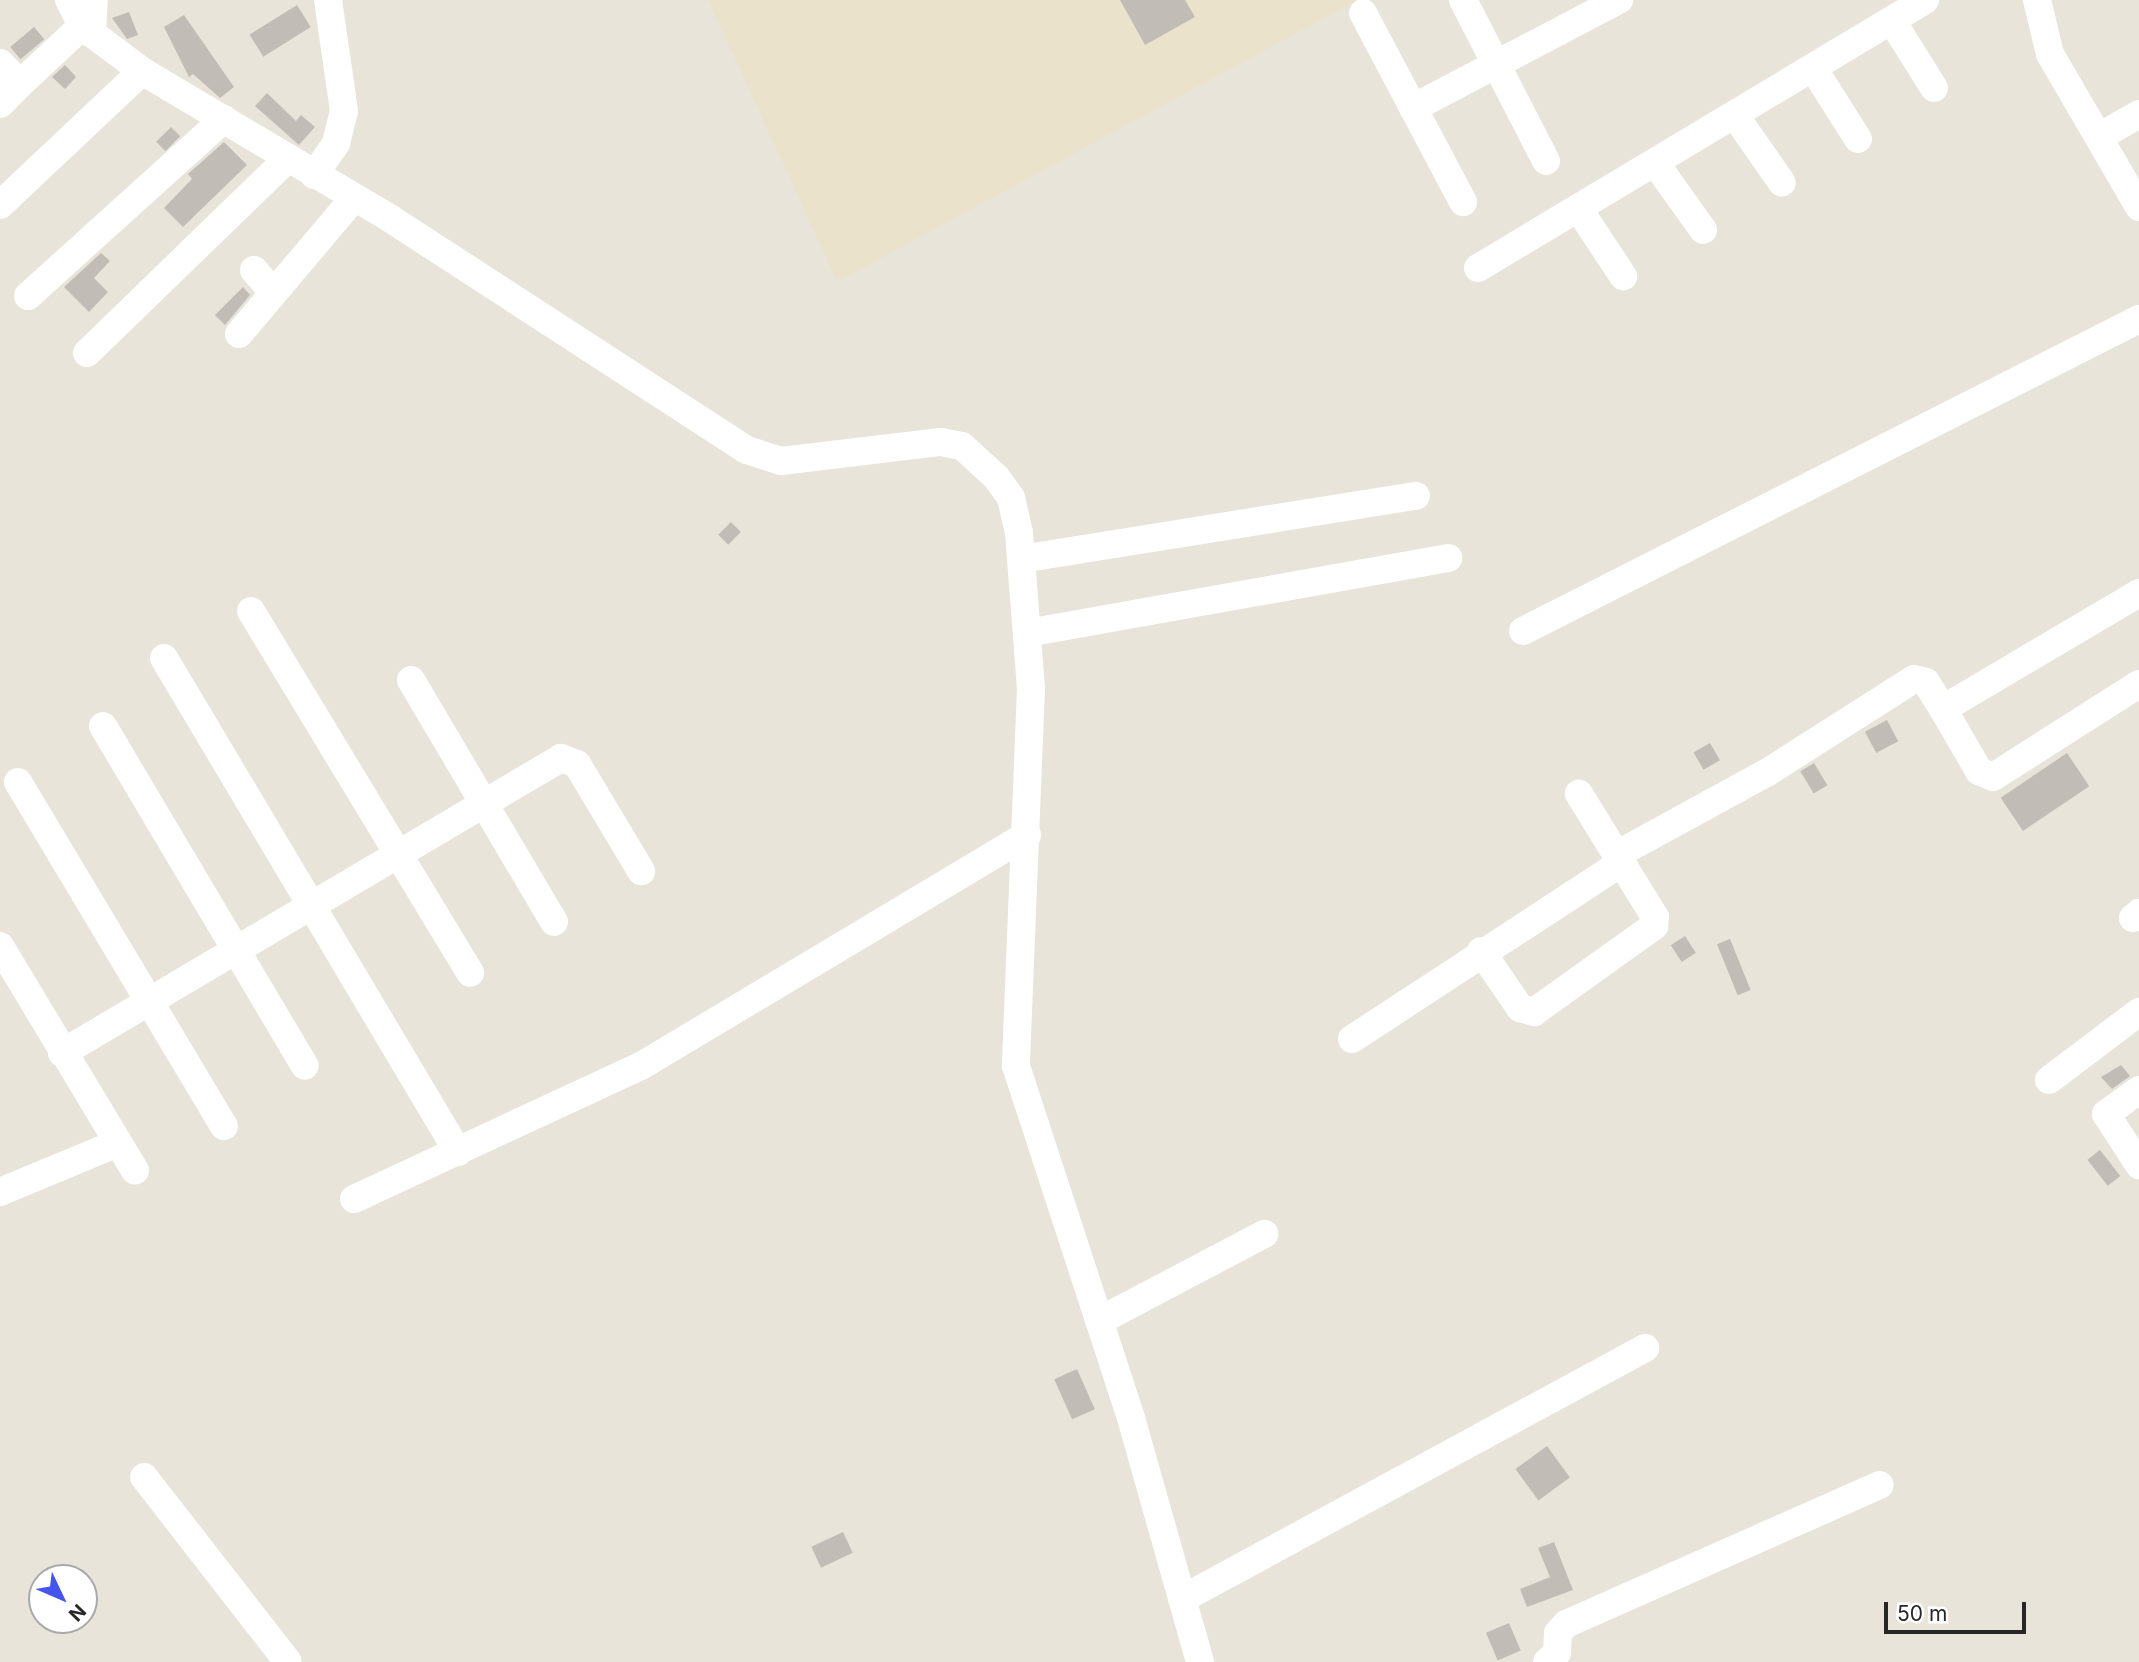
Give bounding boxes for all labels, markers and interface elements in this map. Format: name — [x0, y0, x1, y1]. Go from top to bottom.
north arrow — [28, 1564, 98, 1634]
scale bar — [1887, 1588, 2029, 1632]
text: N — [64, 1599, 90, 1626]
text: 50 m — [1897, 1601, 1947, 1626]

